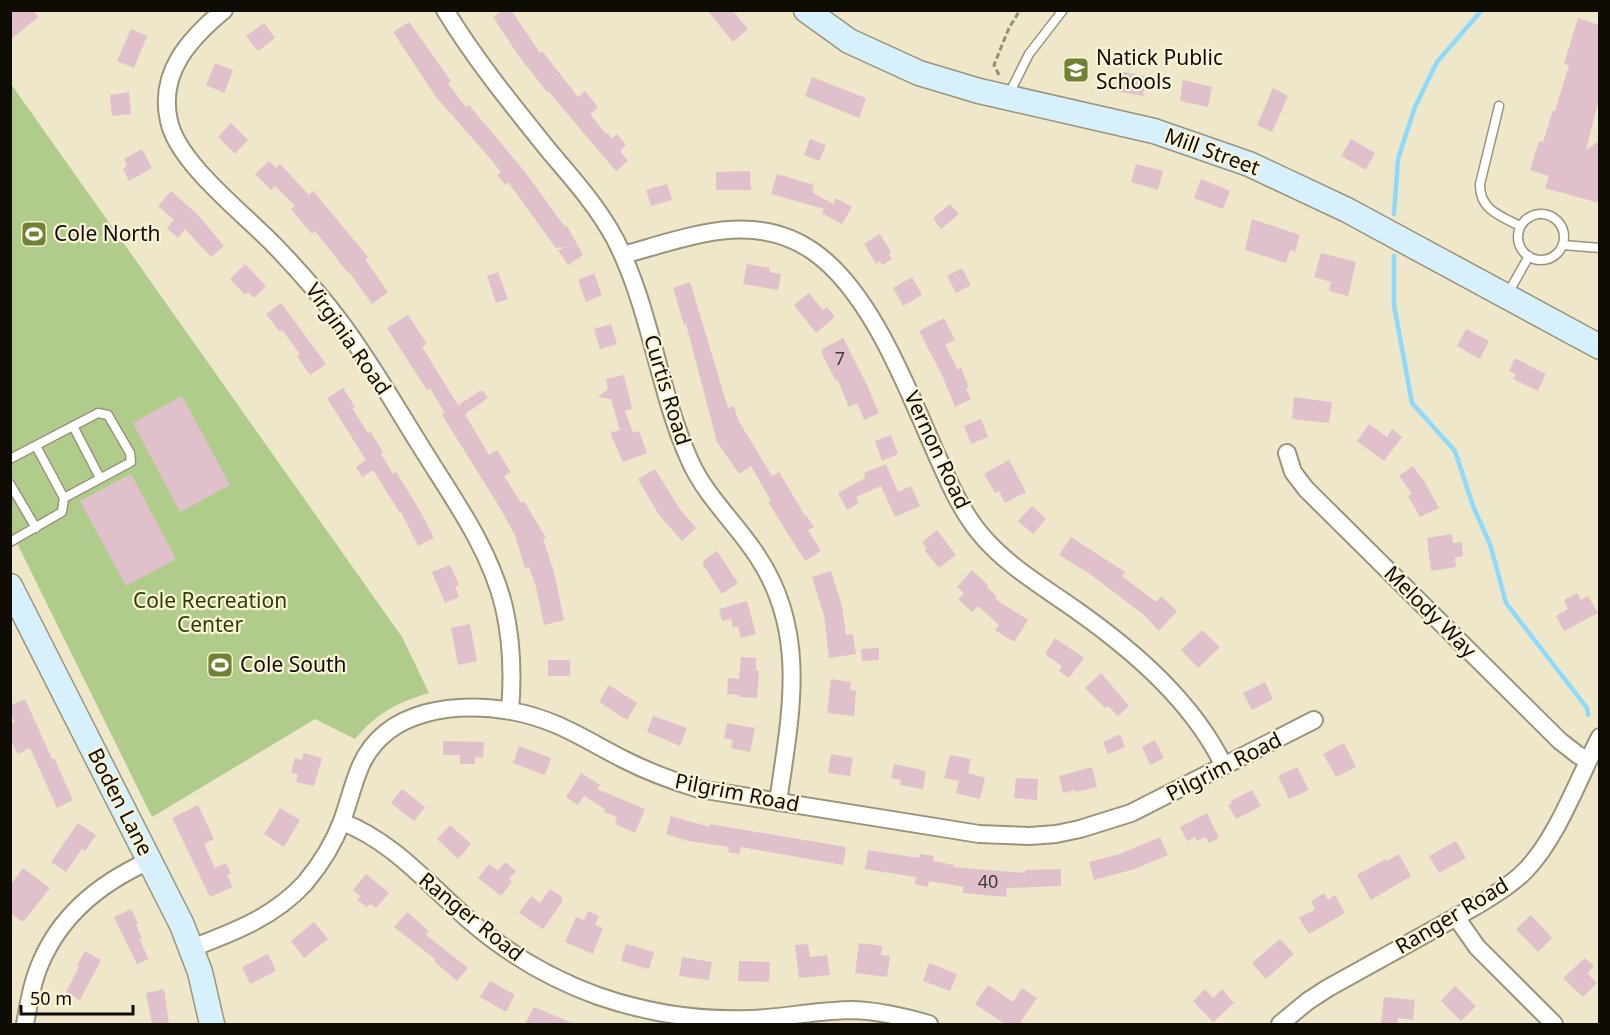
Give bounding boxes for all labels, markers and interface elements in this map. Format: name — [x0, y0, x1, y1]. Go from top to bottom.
place label: Natick Public Schools — [1096, 43, 1223, 95]
school or university icon: Natick Public Schools — [1061, 55, 1091, 85]
street label: Mill Street — [1161, 121, 1264, 181]
sports icon: Cole North — [19, 219, 49, 249]
place label: Cole North — [54, 219, 161, 247]
street label: Virginia Road — [300, 277, 398, 400]
street label: Curtis Road — [638, 331, 698, 448]
house number: 7 — [835, 346, 845, 370]
street label: Vernon Road — [898, 386, 977, 513]
street label: Melody Way — [1378, 559, 1483, 664]
park label: Cole Recreation Center — [133, 586, 287, 638]
sports icon: Cole South — [205, 650, 235, 680]
place label: Cole South — [240, 650, 346, 678]
street label: Pilgrim Road — [1161, 725, 1286, 807]
street label: Boden Lane — [82, 743, 160, 860]
street label: Pilgrim Road — [673, 766, 802, 818]
street label: Ranger Road — [413, 865, 530, 967]
house number: 40 — [978, 869, 998, 893]
street label: Ranger Road — [1390, 870, 1513, 960]
scale bar — [21, 978, 134, 1016]
text: 50 m — [30, 986, 72, 1010]

